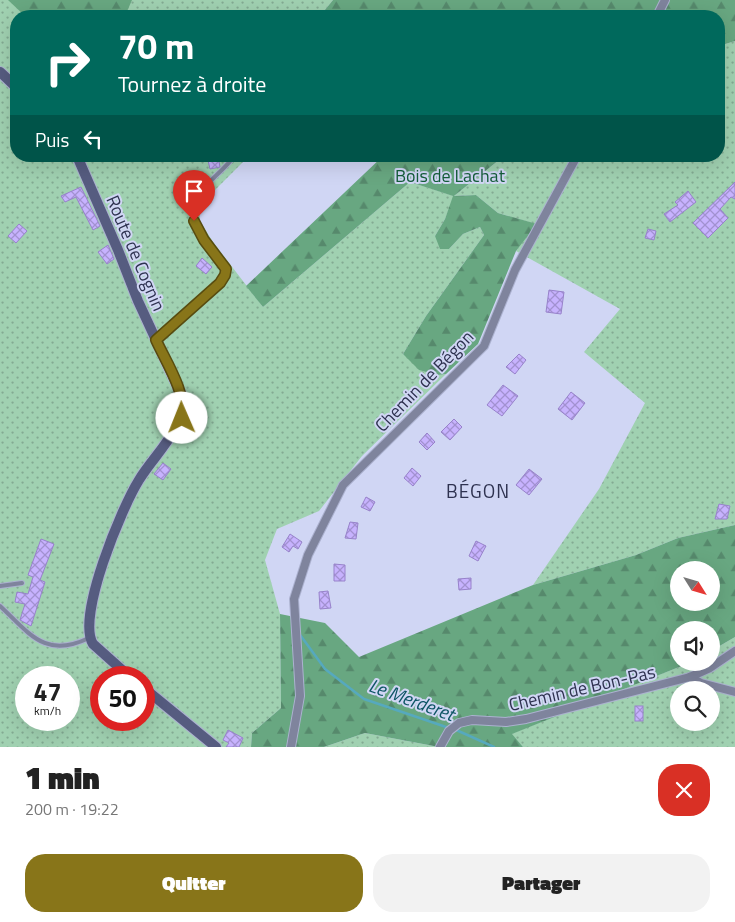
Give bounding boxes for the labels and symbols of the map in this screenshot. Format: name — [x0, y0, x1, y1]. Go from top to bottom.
park label: Bois de Lachat — [395, 162, 506, 189]
pin — [173, 170, 215, 221]
street label: Route de Cognin — [99, 191, 173, 315]
street label: Chemin de Bégon — [368, 324, 480, 438]
position arrow — [155, 391, 207, 443]
district label: BÉGON — [446, 476, 510, 505]
north arrow — [670, 561, 720, 611]
street label: Chemin de Bon-Pas — [506, 658, 658, 718]
speed limit sign: 50 — [90, 666, 155, 731]
water label: Le Merderet — [365, 670, 461, 729]

